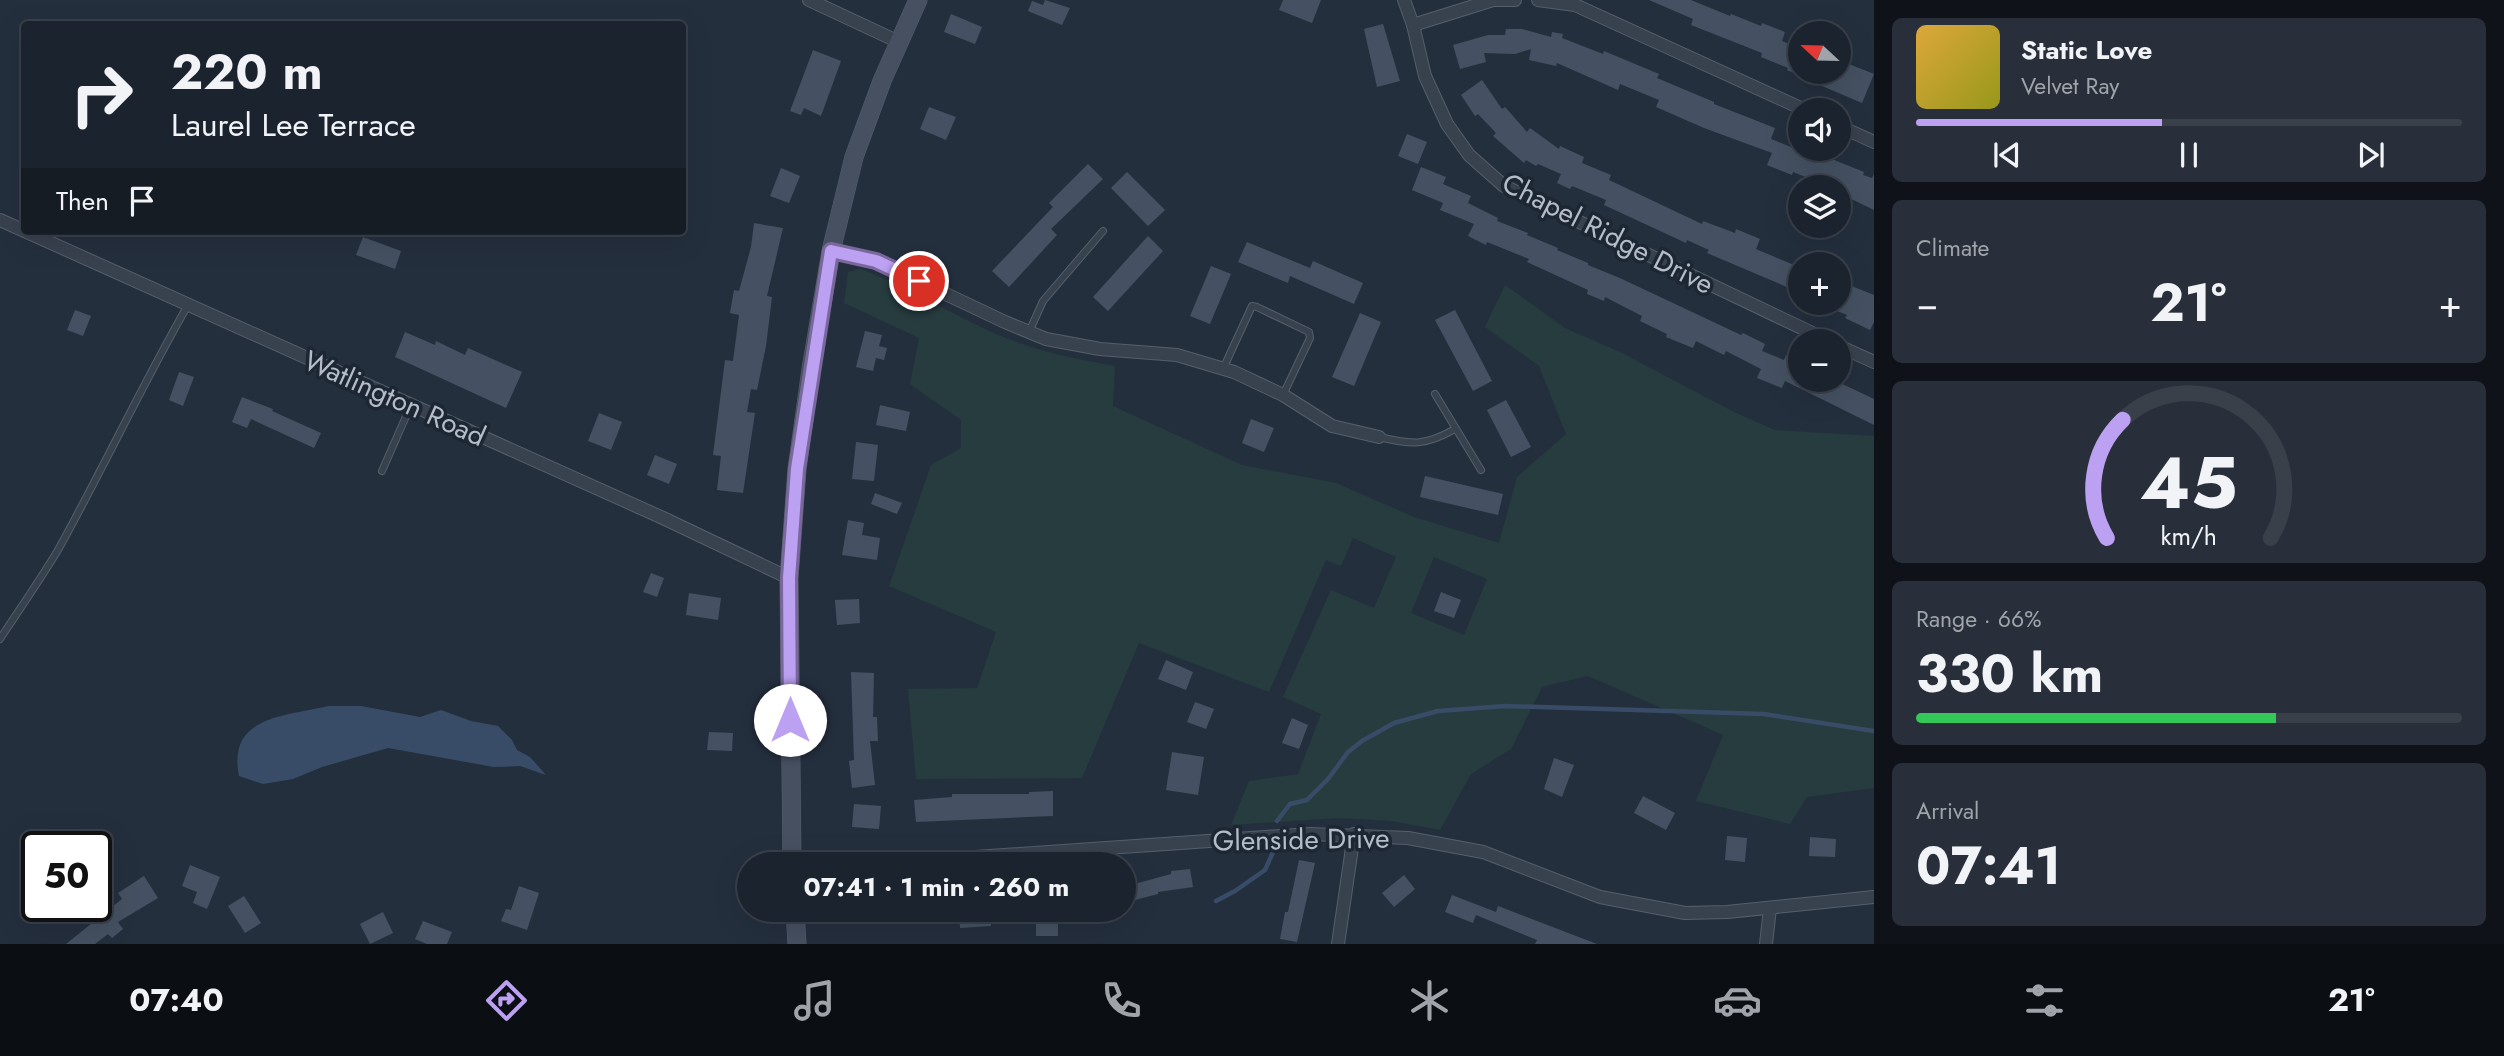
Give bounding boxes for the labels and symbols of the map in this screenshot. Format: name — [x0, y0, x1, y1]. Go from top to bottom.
north arrow — [1788, 21, 1852, 84]
street label: Chapel Ridge Drive — [1495, 162, 1721, 304]
pin — [889, 251, 949, 311]
street label: Watlington Road — [297, 340, 492, 457]
position arrow — [753, 683, 827, 757]
street label: Glenside Drive — [1212, 817, 1390, 862]
speed limit sign: 50 — [21, 831, 112, 922]

